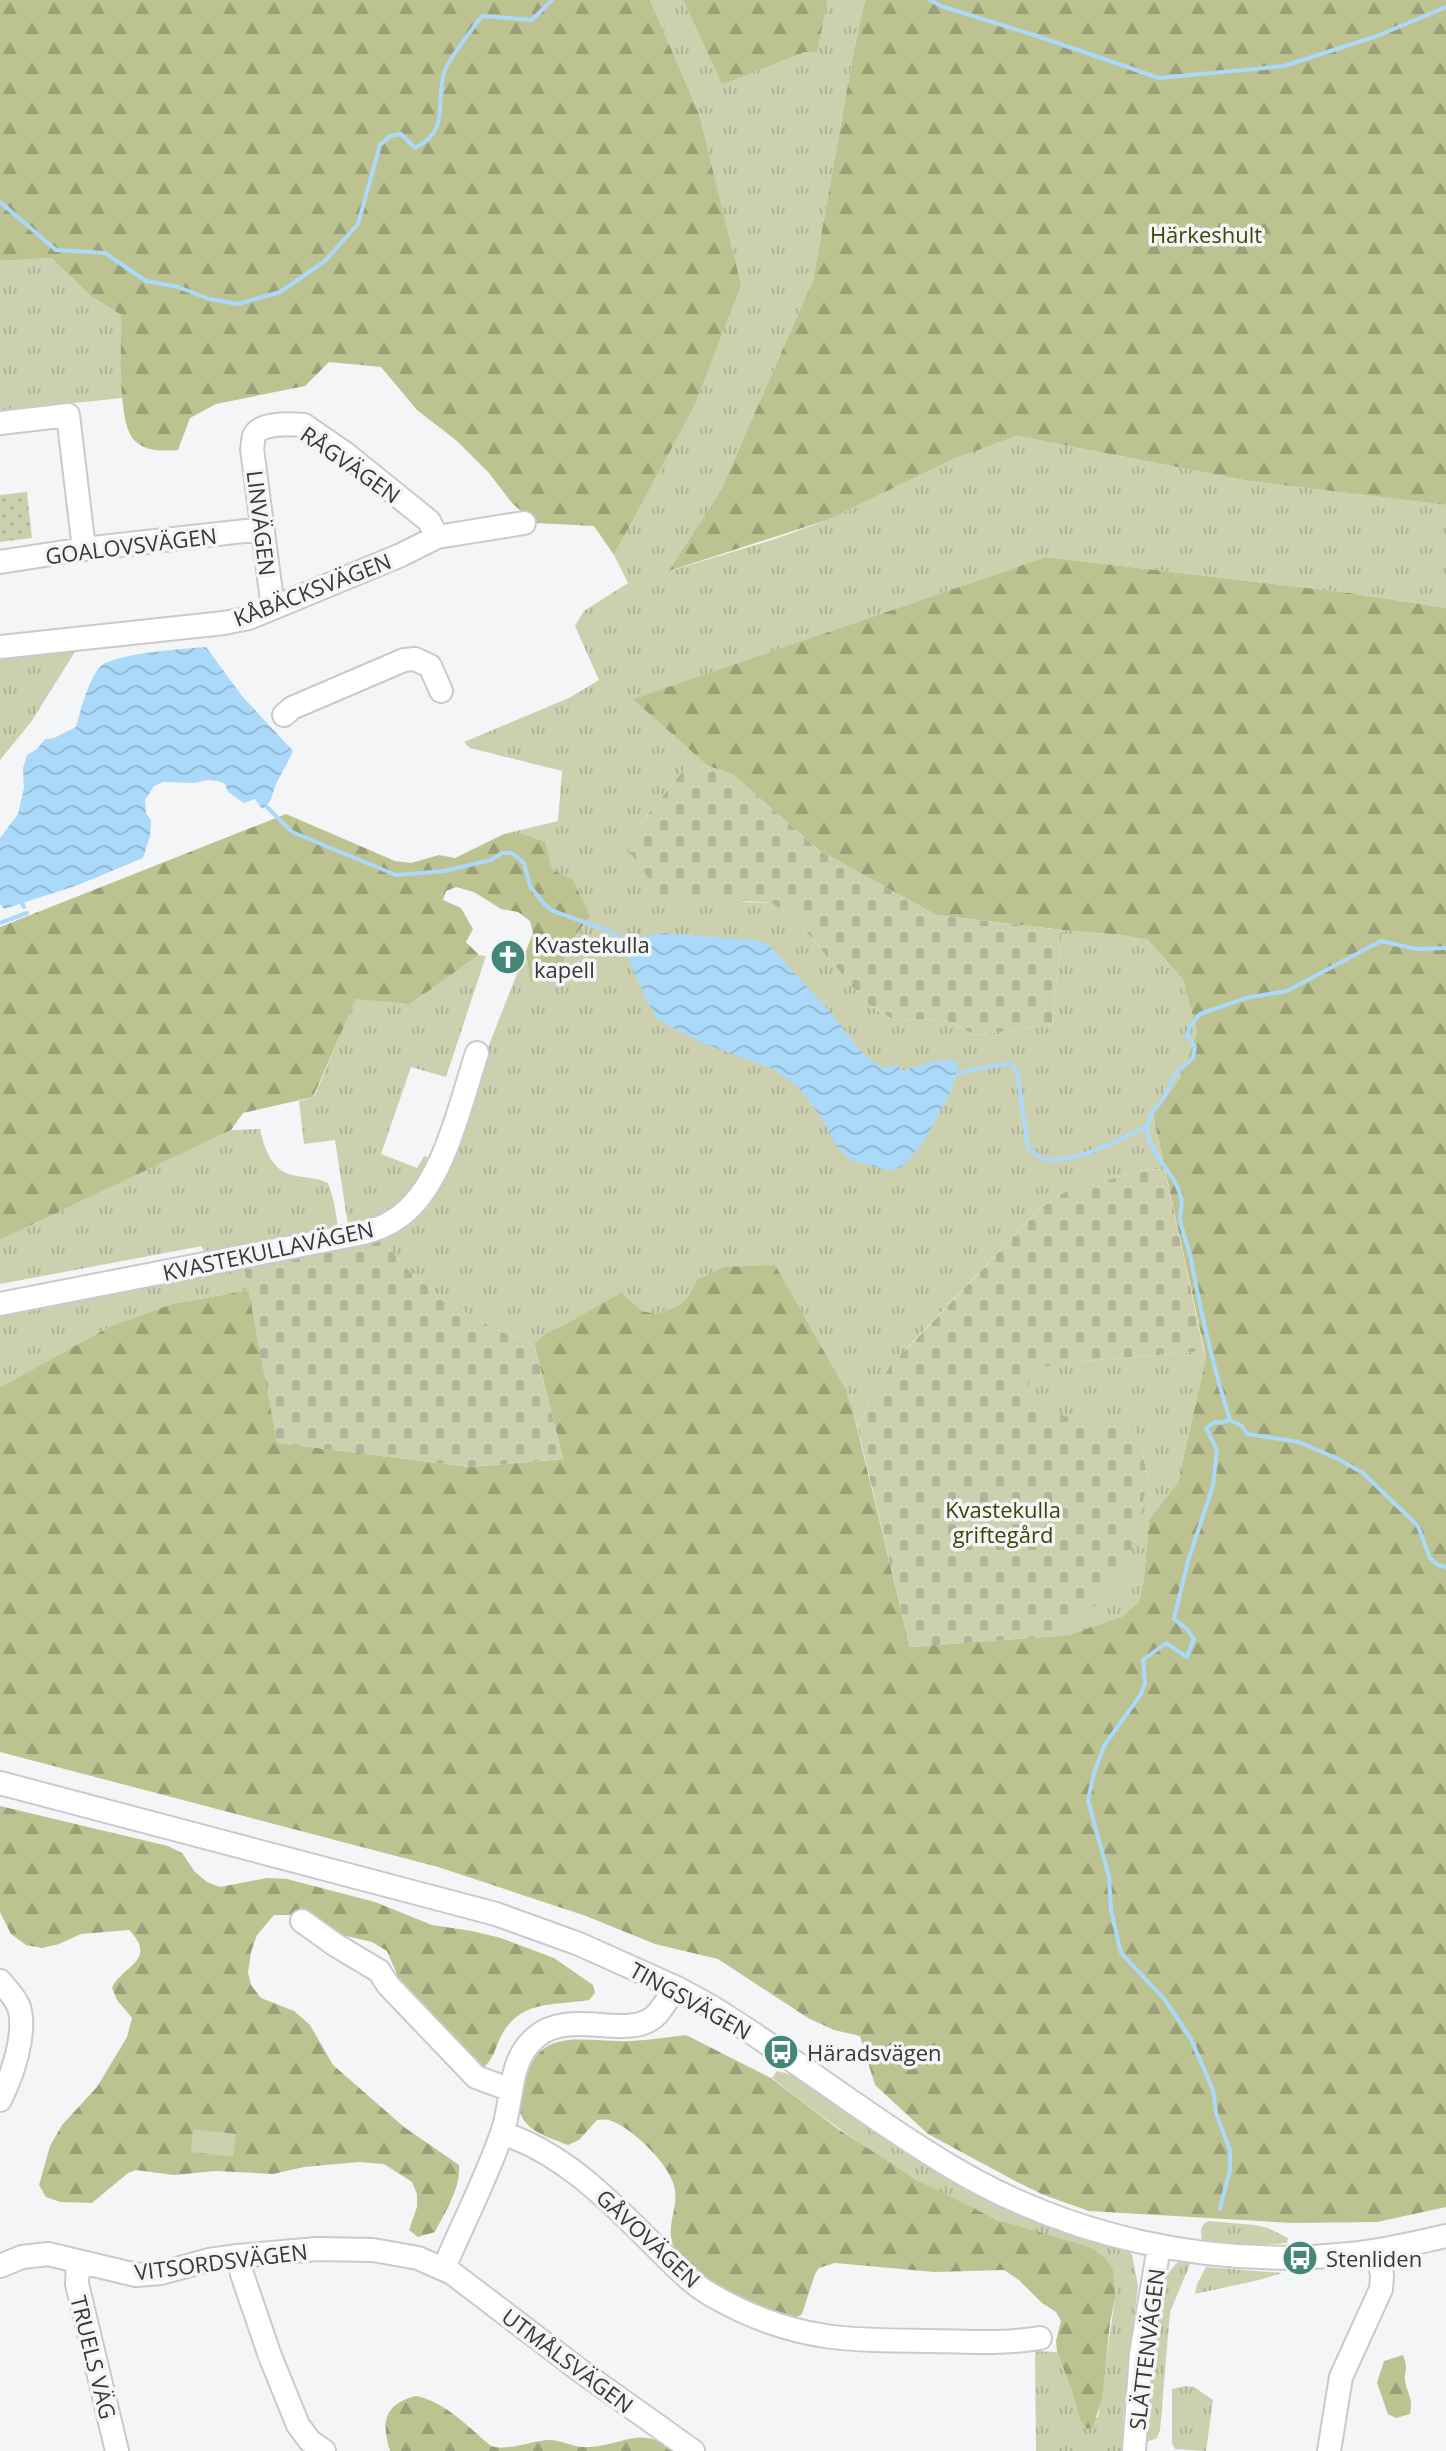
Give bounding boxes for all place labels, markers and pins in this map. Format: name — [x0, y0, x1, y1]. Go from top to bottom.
place label: Kvastekulla kapell — [534, 929, 650, 984]
church icon: Kvastekulla kapell — [489, 938, 527, 976]
bus stop icon: Häradsvägen — [762, 2033, 800, 2071]
place label: Häradsvägen — [807, 2037, 942, 2067]
bus stop icon: Stenliden — [1281, 2239, 1319, 2277]
place label: Stenliden — [1326, 2243, 1422, 2273]

